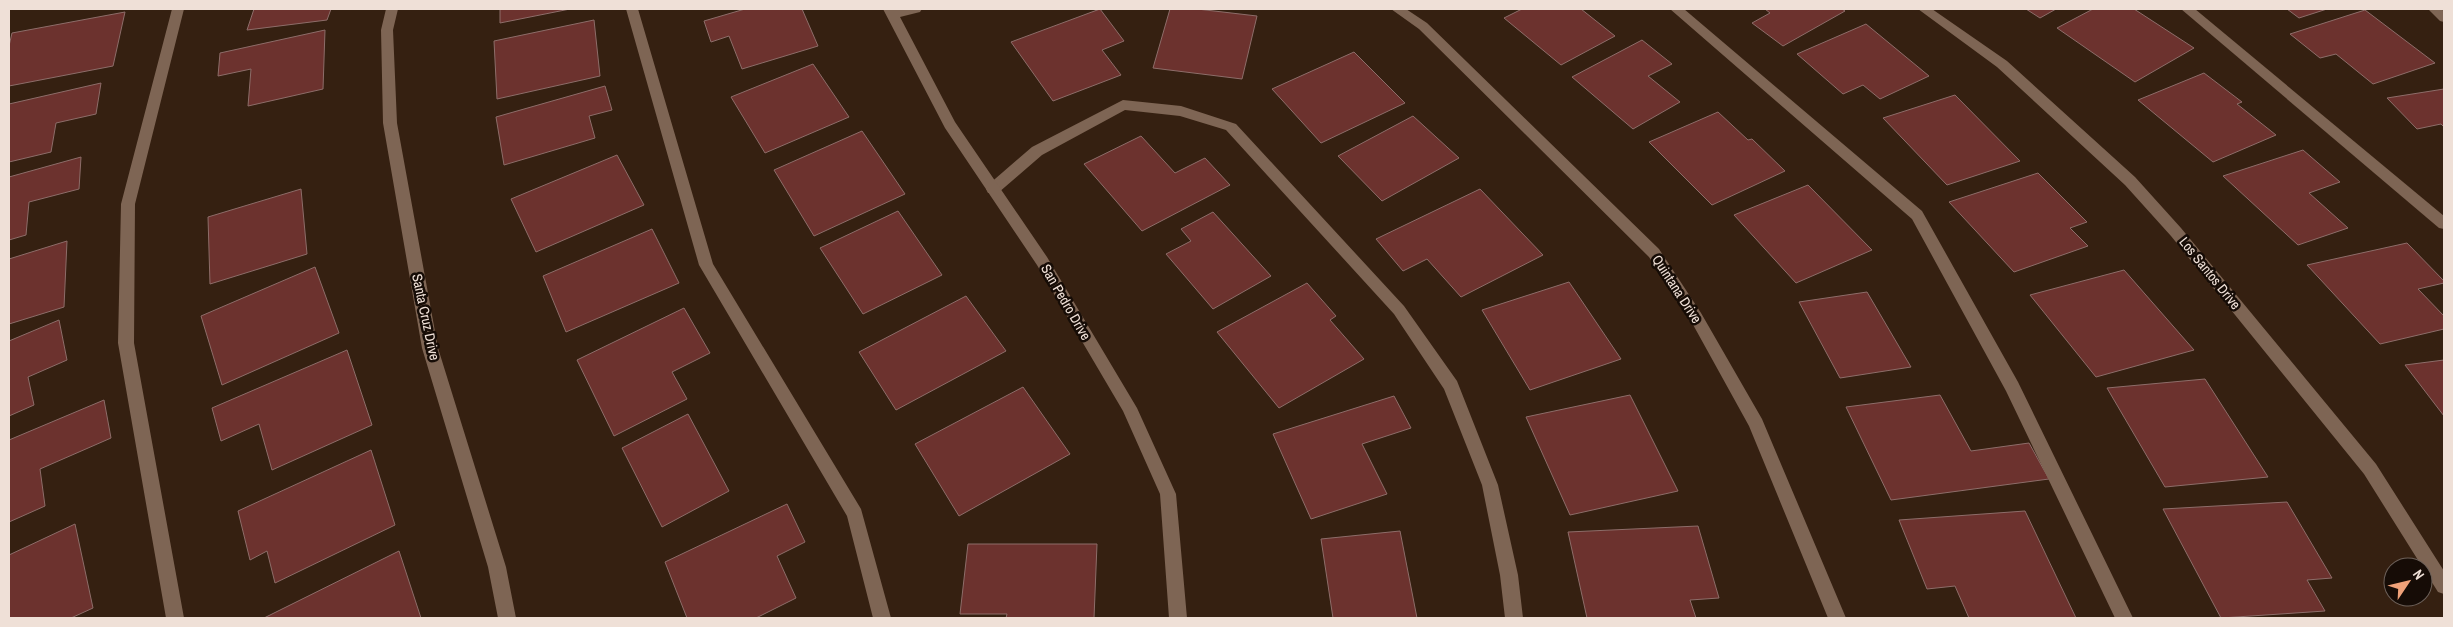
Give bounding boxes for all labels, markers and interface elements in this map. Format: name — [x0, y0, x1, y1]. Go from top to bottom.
street label: Los Santos Drive — [2175, 233, 2245, 313]
street label: Quintana Drive — [1648, 251, 1706, 327]
street label: San Pedro Drive — [1037, 261, 1095, 343]
street label: Santa Cruz Drive — [408, 272, 444, 362]
north arrow — [2383, 557, 2433, 607]
text: N — [2409, 566, 2428, 583]

